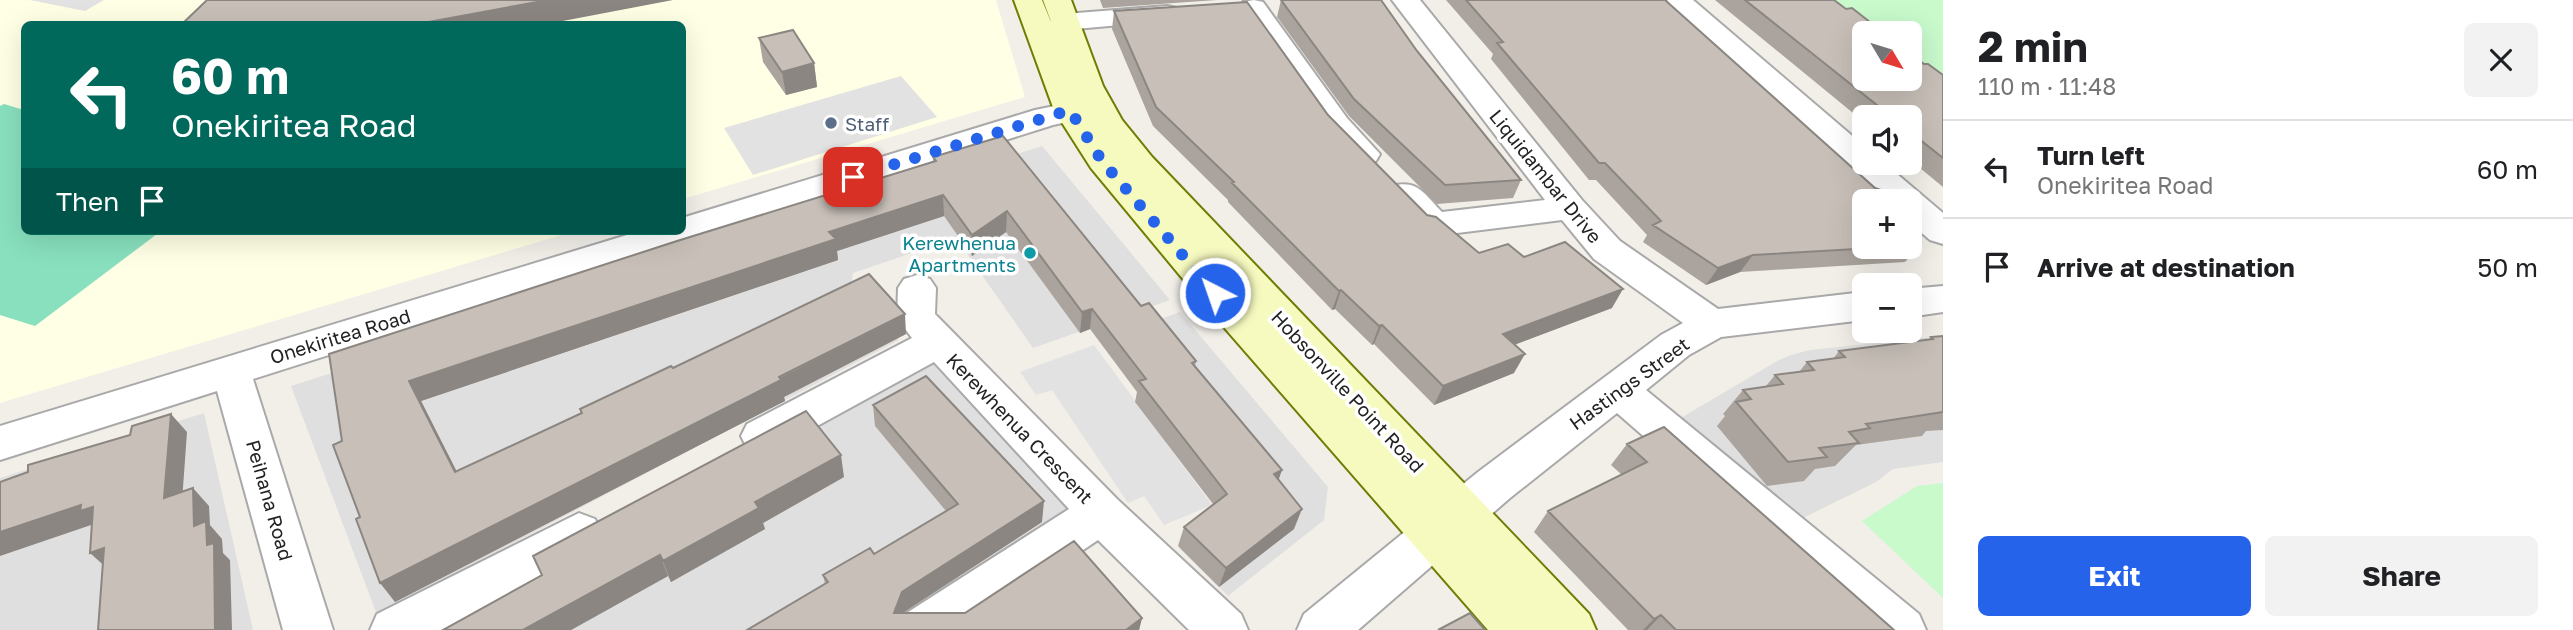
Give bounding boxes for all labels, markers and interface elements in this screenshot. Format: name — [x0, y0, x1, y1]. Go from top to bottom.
north arrow — [1852, 21, 1922, 91]
map controls — [1852, 21, 1922, 343]
text: 2 min — [1978, 21, 2088, 71]
button: close — [2464, 23, 2538, 97]
text: 60 m — [171, 46, 289, 105]
icon: left — [56, 49, 147, 140]
text: 110 m · 11:48 — [1978, 72, 2116, 100]
street label: Liquidambar Drive — [1485, 105, 1607, 247]
button: sound — [1852, 105, 1922, 175]
text: Onekiritea Road — [171, 106, 416, 144]
place label: Staff — [845, 112, 889, 135]
marker: Staff — [823, 115, 839, 131]
text: Turn left — [2037, 140, 2145, 171]
pin — [823, 147, 883, 207]
icon: left — [1978, 150, 2016, 188]
text: 60 m — [2477, 154, 2538, 185]
icon: arrive — [834, 158, 872, 196]
text: Onekiritea Road — [2037, 171, 2213, 199]
icon: arrive — [133, 182, 171, 220]
text: Then — [56, 186, 119, 217]
button: + — [1852, 189, 1922, 259]
place label: Kerewhenua Apartments — [902, 231, 1016, 276]
marker: Kerewhenua Apartments — [1022, 245, 1038, 261]
icon: arrive — [1978, 248, 2016, 286]
text: Arrive at destination — [2037, 252, 2295, 283]
text: 50 m — [2477, 252, 2538, 283]
position arrow — [1178, 256, 1252, 330]
button: − — [1852, 273, 1922, 343]
street label: Onekiritea Road — [267, 304, 413, 368]
street label: Hobsonville Point Road — [1267, 305, 1429, 477]
street label: Hastings Street — [1565, 332, 1693, 434]
street label: Kerewhenua Crescent — [942, 348, 1098, 508]
street label: Peihana Road — [242, 437, 298, 563]
button: Exit — [1978, 536, 2251, 616]
button: Share — [2265, 536, 2538, 616]

